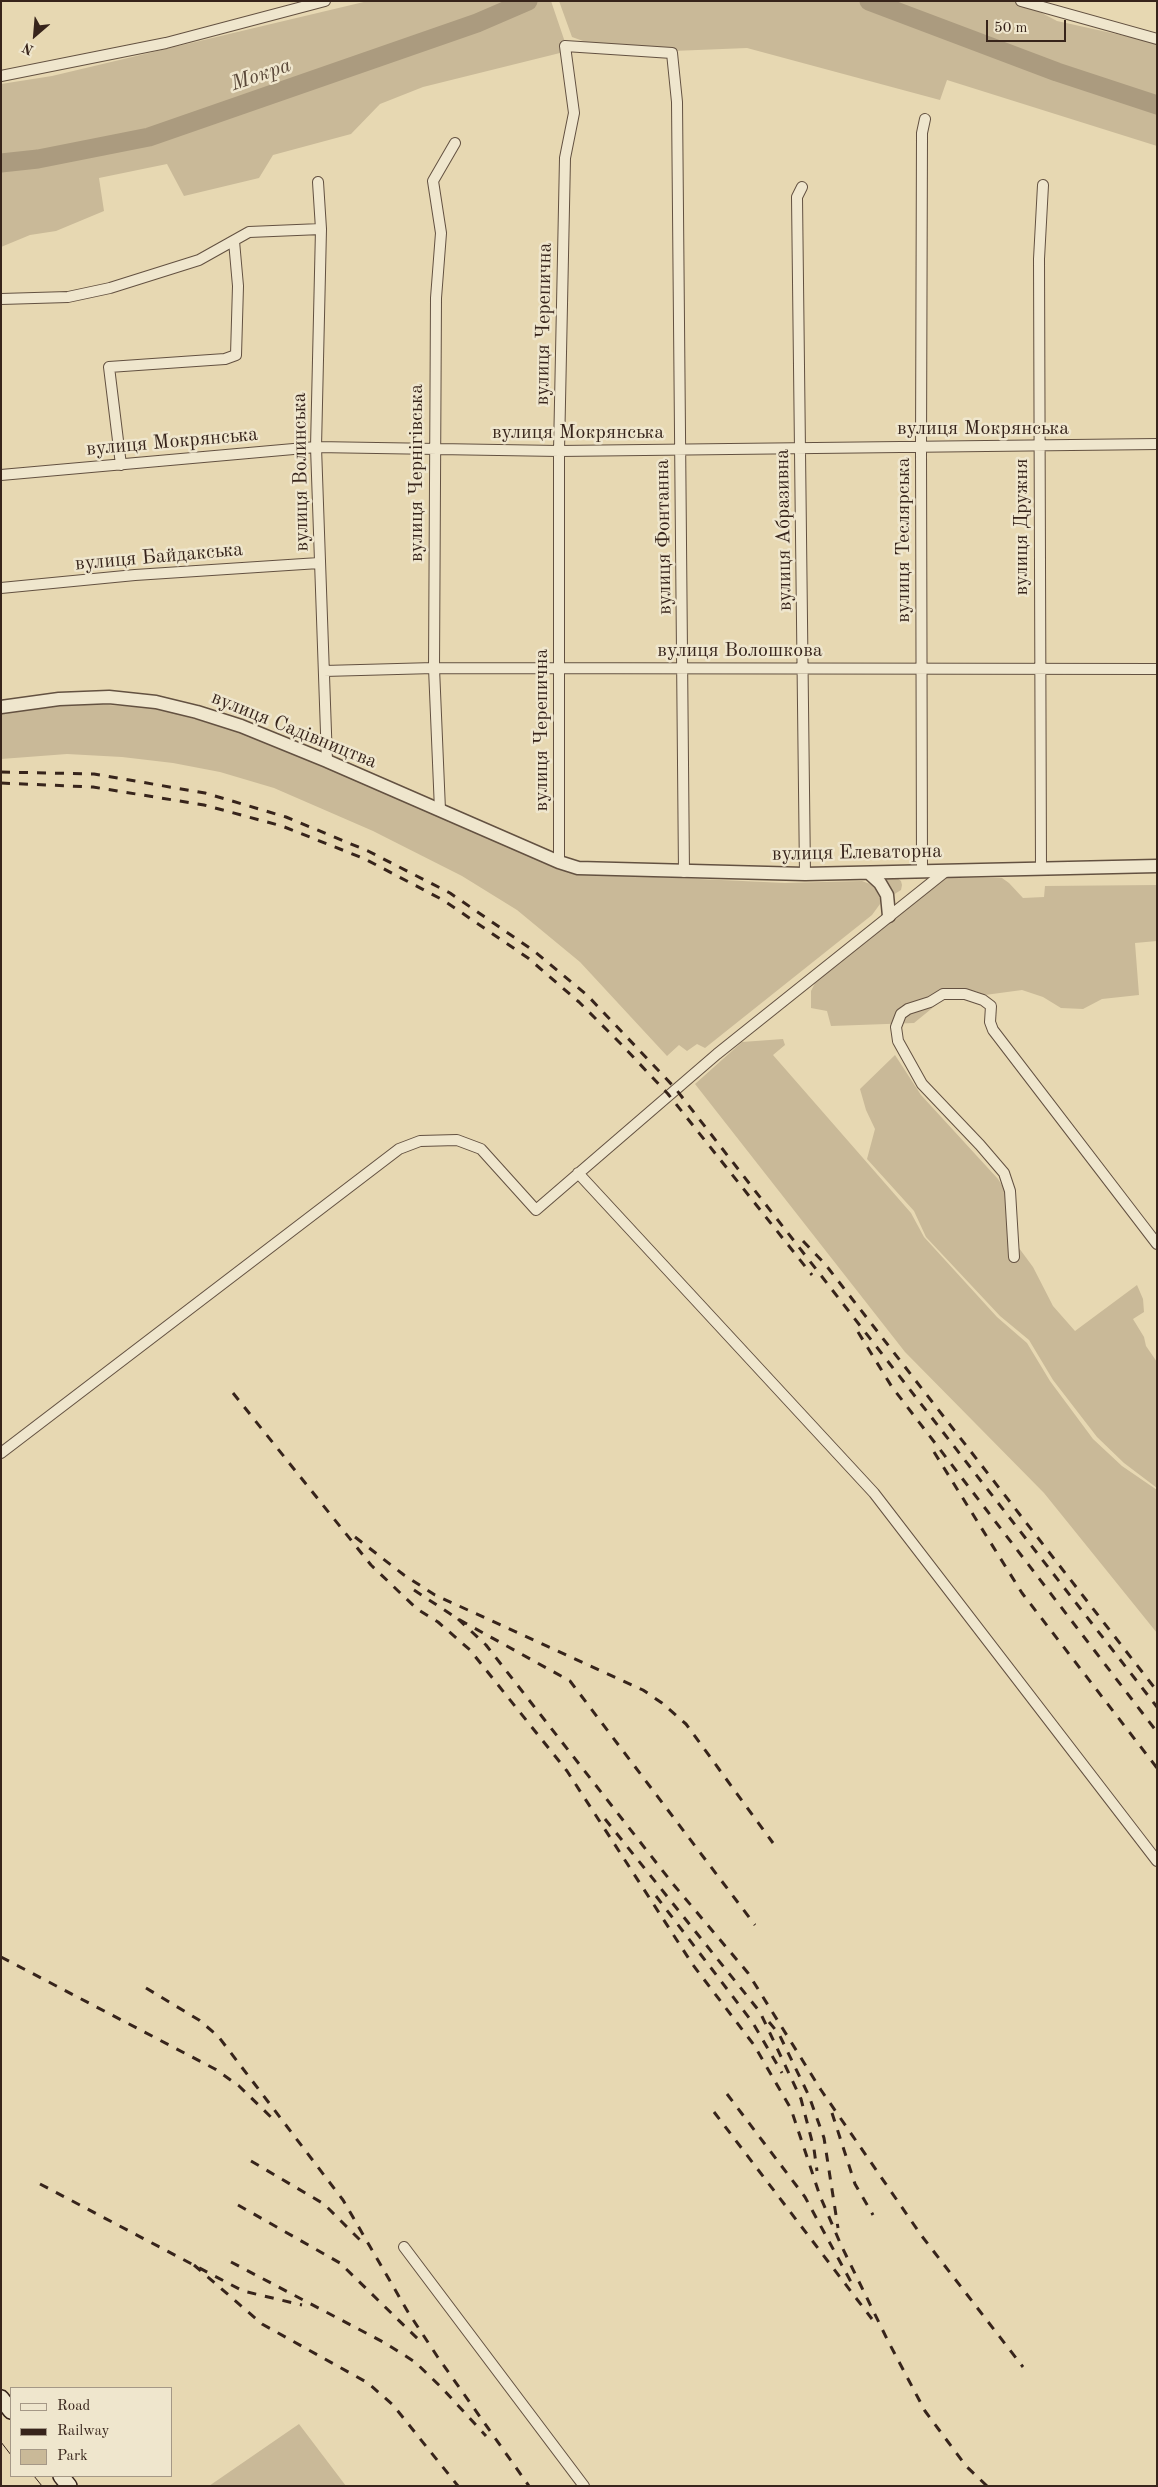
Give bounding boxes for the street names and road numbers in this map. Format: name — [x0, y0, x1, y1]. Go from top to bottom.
street label: вулиця Черепична — [531, 242, 557, 406]
street label: вулиця Чернігівська — [405, 384, 429, 562]
street label: вулиця Волинська — [288, 392, 314, 552]
street label: вулиця Мокрянська — [897, 417, 1069, 441]
street label: вулиця Мокрянська — [492, 421, 664, 445]
street label: вулиця Мокрянська — [85, 423, 259, 461]
street label: вулиця Абразивна — [771, 449, 797, 611]
street label: вулиця Теслярська — [892, 457, 916, 623]
street label: вулиця Дружня — [1010, 458, 1034, 596]
street label: вулиця Фонтанна — [651, 459, 677, 615]
street label: вулиця Байдакська — [74, 538, 244, 576]
street label: вулиця Волошкова — [657, 639, 823, 663]
street label: вулиця Черепична — [530, 649, 554, 811]
street label: вулиця Садівництва — [208, 686, 380, 774]
street label: вулиця Елеваторна — [772, 840, 942, 866]

